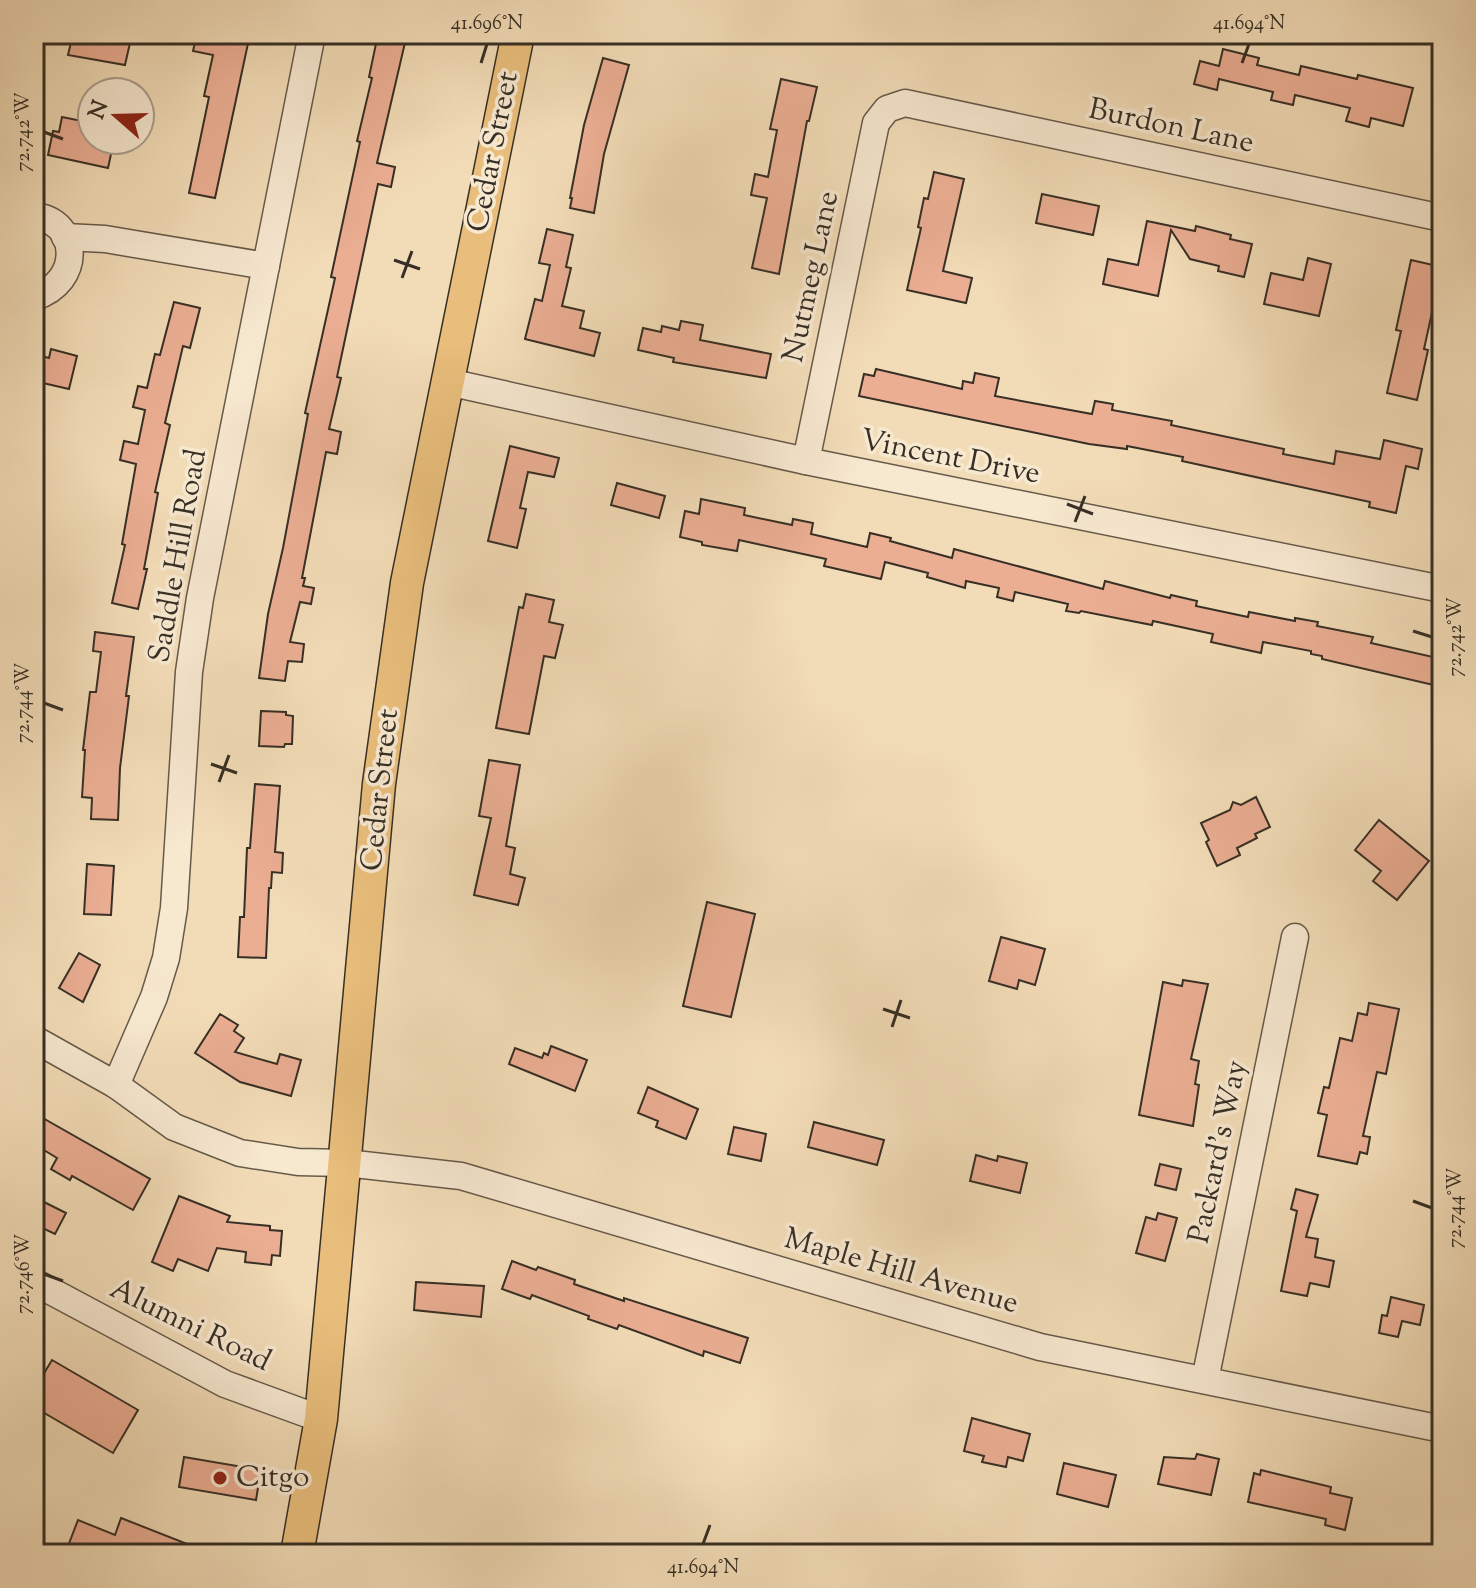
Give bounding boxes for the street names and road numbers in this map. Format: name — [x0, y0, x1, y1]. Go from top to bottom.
street label: Cedar Street — [457, 68, 531, 236]
street label: Burdon Lane — [1084, 89, 1258, 165]
street label: Nutmeg Lane — [773, 187, 851, 367]
street label: Vincent Drive — [856, 420, 1044, 496]
street label: Saddle Hill Road — [139, 446, 219, 666]
street label: Cedar Street — [351, 707, 411, 873]
street label: Packard's Way — [1179, 1056, 1259, 1247]
street label: Maple Hill Avenue — [779, 1218, 1023, 1326]
street label: Alumni Road — [102, 1268, 278, 1384]

